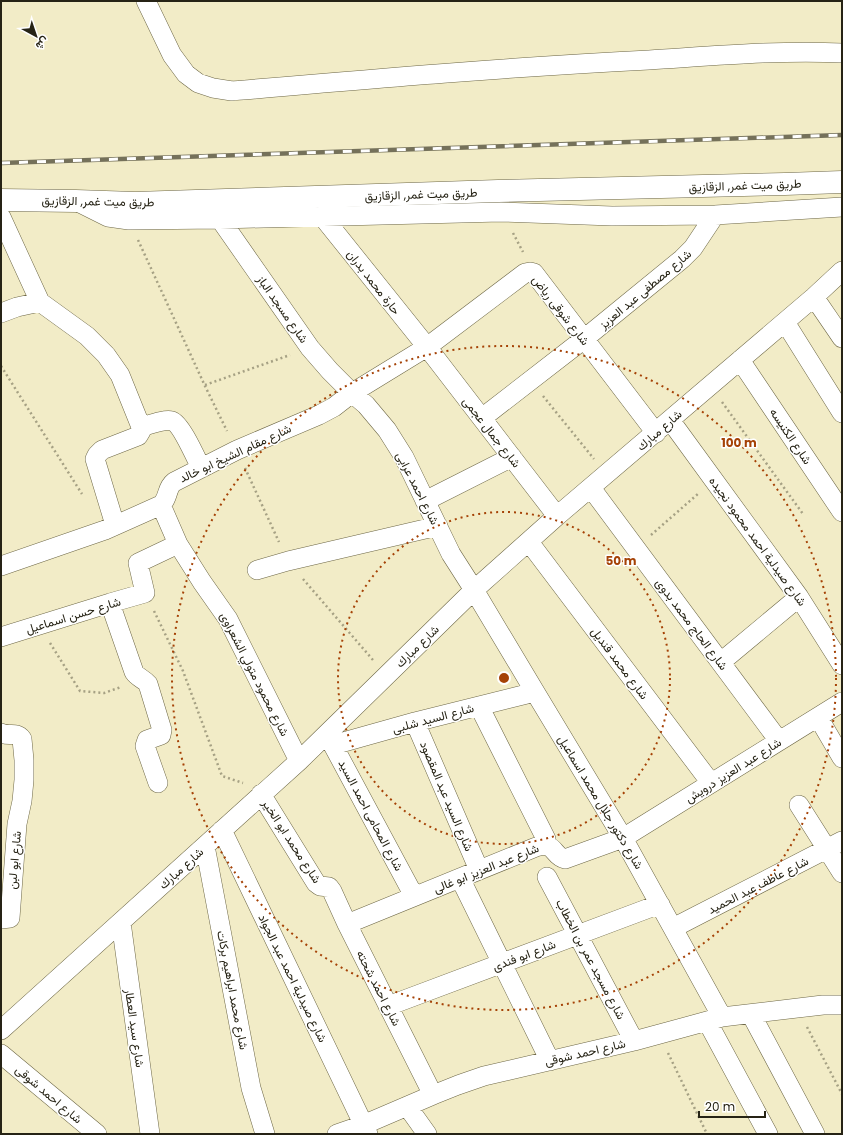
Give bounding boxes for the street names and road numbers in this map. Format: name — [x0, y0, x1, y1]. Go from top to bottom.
street label: طريق ميت غمر, الزقازيق — [688, 175, 802, 195]
street label: طريق ميت غمر, الزقازيق — [364, 184, 478, 204]
street label: طريق ميت غمر, الزقازيق — [41, 192, 155, 210]
street label: شارع مصطفى عبد العزيز — [594, 245, 695, 334]
street label: حارة محمد بدران — [343, 246, 405, 318]
street label: شارع مسجد الباز — [252, 271, 313, 347]
street label: شارع شوقى رياض — [527, 271, 594, 349]
street label: شارع جمال عجمى — [458, 393, 525, 472]
street label: شارع الكنيسه — [765, 405, 816, 468]
street label: شارع مبارك — [633, 406, 686, 455]
street label: شارع مقام الشيخ ابو خالد — [176, 420, 294, 487]
street label: شارع احمد عرابى — [391, 449, 444, 528]
street label: شارع صيدلية احمد محمود نجيده — [704, 473, 811, 610]
street label: شارع الحاج محمد بدوى — [651, 575, 732, 674]
street label: شارع حسن اسماعيل — [23, 592, 123, 639]
street label: شارع محمود متولي الشعراوى — [214, 609, 294, 740]
street label: شارع مبارك — [391, 621, 443, 672]
street label: شارع محمد قنديل — [586, 623, 653, 703]
street label: شارع السيد شلبى — [390, 699, 476, 738]
street label: شارع دكتور جلال محمد اسماعيل — [553, 732, 648, 873]
street label: شارع عبد العزيز درويش — [682, 733, 785, 807]
street label: شارع السيد عبد المقصود — [415, 738, 478, 854]
street label: شارع المحامى احمد السيد — [334, 756, 408, 874]
street label: شارع محمد ابو الخير — [257, 795, 326, 887]
street label: شارع ابو لبن — [3, 830, 26, 890]
street label: شارع عبد العزيز ابو غالى — [431, 839, 542, 898]
street label: شارع مبارك — [155, 843, 208, 893]
street label: شارع عاطف عبد الحميد — [705, 852, 812, 919]
street label: شارع مسجد عمر بن الخطاب — [551, 896, 630, 1023]
street label: شارع صيدلية احمد عبد الجواد — [254, 911, 332, 1045]
street label: شارع محمد ابراهيم بركات — [212, 929, 253, 1051]
street label: شارع ابو فندى — [490, 935, 558, 976]
street label: شارع احمد شحته — [352, 947, 405, 1029]
street label: شارع سيد العطار — [120, 987, 149, 1069]
street label: شارع احمد شوقى — [543, 1034, 627, 1071]
street label: شارع احمد شوقى — [11, 1061, 86, 1128]

